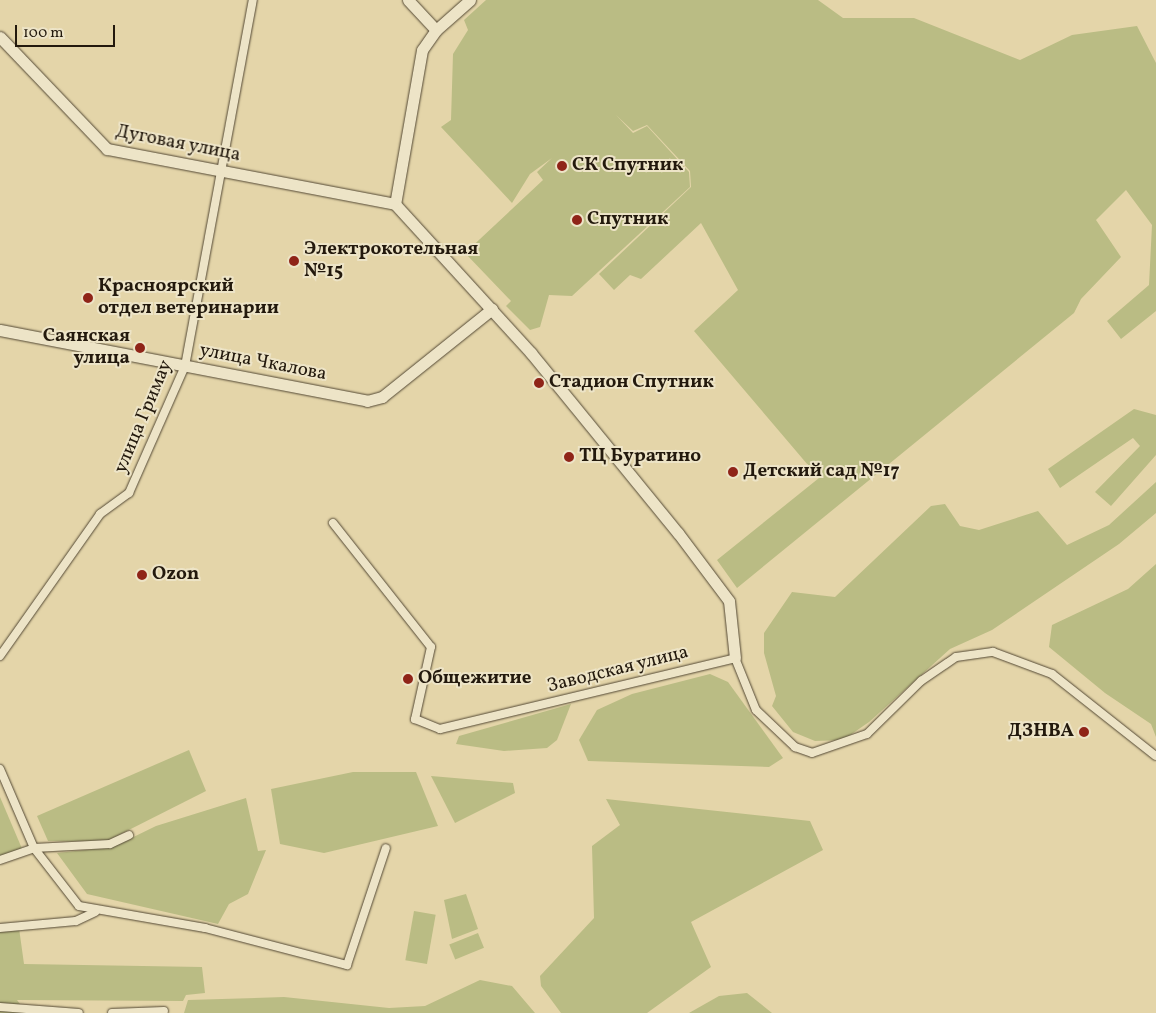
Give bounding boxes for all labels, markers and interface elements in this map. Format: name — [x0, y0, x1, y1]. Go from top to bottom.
scale bar — [18, 15, 118, 47]
text: 100 m — [23, 23, 63, 44]
street label: Дуговая улица — [113, 121, 243, 167]
place label: СК Спутник — [572, 155, 683, 177]
marker: СК Спутник — [556, 160, 568, 172]
place label: Спутник — [587, 209, 668, 231]
marker: Спутник — [571, 214, 583, 226]
place label: Электрокотельная №15 — [304, 239, 478, 283]
marker: Электрокотельная №15 — [288, 255, 300, 267]
place label: Красноярский отдел ветеринарии — [98, 276, 279, 320]
marker: Красноярский отдел ветеринарии — [82, 292, 94, 304]
place label: Саянская улица — [43, 326, 130, 370]
street label: улица Чкалова — [197, 339, 329, 387]
marker: Саянская улица — [134, 342, 146, 354]
street label: улица Гримау — [110, 357, 178, 477]
place label: Стадион Спутник — [549, 372, 714, 394]
marker: Стадион Спутник — [533, 377, 545, 389]
place label: ТЦ Буратино — [579, 446, 701, 468]
marker: ТЦ Буратино — [563, 451, 575, 463]
place label: Детский сад №17 — [743, 461, 900, 483]
marker: Детский сад №17 — [727, 466, 739, 478]
place label: Ozon — [152, 564, 199, 586]
marker: Ozon — [136, 569, 148, 581]
street label: Заводская улица — [545, 641, 691, 699]
place label: Общежитие — [418, 668, 531, 690]
marker: Общежитие — [402, 673, 414, 685]
place label: ДЗНВА — [1008, 721, 1074, 743]
marker: ДЗНВА — [1078, 726, 1090, 738]

